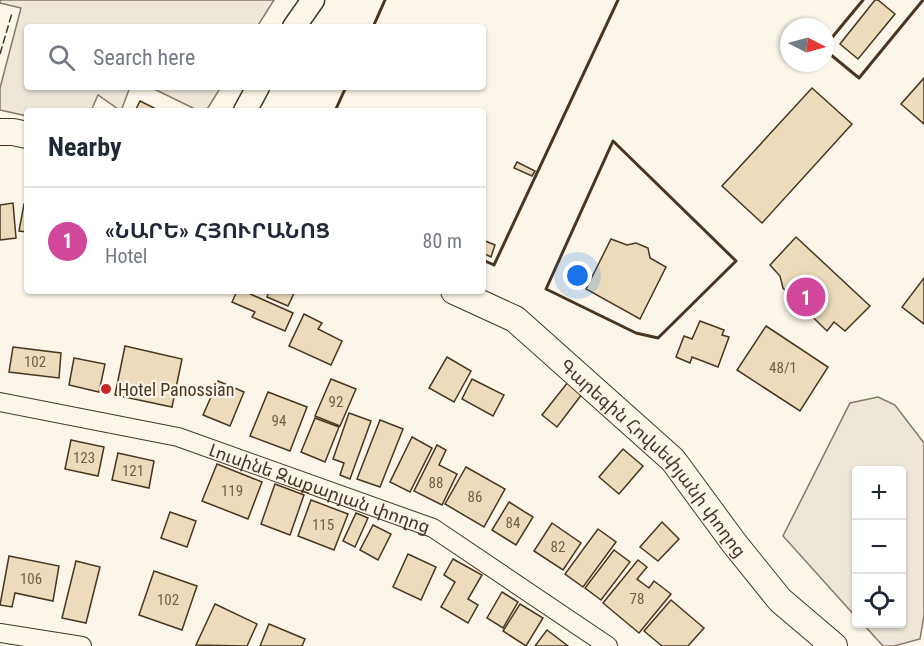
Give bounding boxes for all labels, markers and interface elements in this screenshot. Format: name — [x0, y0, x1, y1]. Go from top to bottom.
north arrow — [780, 18, 834, 72]
search box — [24, 24, 486, 90]
icon: search — [45, 41, 78, 74]
text: Search here — [93, 45, 195, 70]
text: Nearby — [48, 132, 122, 162]
text: «ՆԱՐԵ» ՀՅՈՒՐԱՆՈՑ — [105, 218, 330, 243]
text: 1 — [62, 229, 73, 253]
text: 80 m — [423, 229, 462, 253]
text: Hotel — [105, 244, 147, 268]
your location — [563, 261, 592, 290]
pin: 1 — [786, 274, 826, 320]
house number: 102 — [24, 353, 46, 371]
street label: Գարեգին Հովսեփյանի փողոց — [556, 354, 751, 561]
house number: 48/1 — [769, 359, 797, 377]
place label: Hotel Panossian — [118, 379, 234, 400]
marker: Hotel Panossian — [99, 382, 113, 396]
house number: 92 — [329, 393, 343, 411]
house number: 94 — [272, 412, 286, 430]
street label: Լուսինե Զաքարյան փողոց — [206, 439, 433, 537]
house number: 123 — [73, 449, 95, 467]
house number: 121 — [122, 462, 144, 480]
map controls — [852, 466, 906, 628]
button: + — [852, 466, 906, 520]
house number: 88 — [429, 474, 443, 492]
house number: 119 — [221, 482, 243, 500]
house number: 86 — [468, 488, 482, 506]
house number: 84 — [506, 514, 520, 532]
house number: 115 — [312, 516, 334, 534]
button: − — [852, 520, 906, 574]
house number: 82 — [551, 538, 565, 556]
house number: 106 — [20, 570, 42, 588]
button: locate — [852, 574, 906, 628]
house number: 78 — [630, 590, 644, 608]
house number: 102 — [157, 591, 179, 609]

